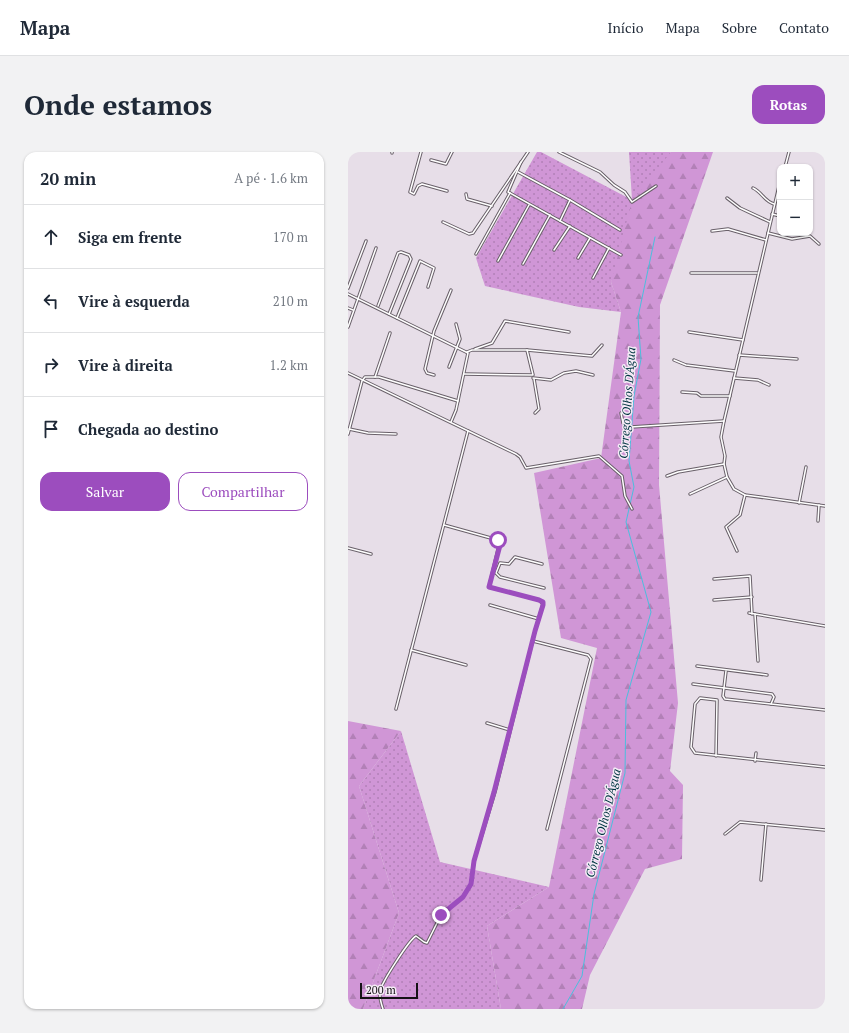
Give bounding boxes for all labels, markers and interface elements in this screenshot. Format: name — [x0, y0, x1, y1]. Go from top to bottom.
text: Mapa — [20, 15, 70, 40]
text: Início — [608, 18, 644, 37]
text: Mapa — [666, 18, 700, 37]
text: Sobre — [722, 18, 757, 37]
text: Contato — [779, 18, 829, 37]
button: Rotas — [752, 85, 825, 124]
text: Onde estamos — [24, 86, 212, 123]
map controls — [777, 164, 813, 236]
button: + — [777, 164, 813, 200]
text: 20 min — [40, 167, 96, 190]
text: A pé · 1.6 km — [234, 169, 308, 187]
button: − — [777, 200, 813, 236]
icon: ahead — [40, 226, 62, 248]
text: Siga em frente — [78, 227, 182, 247]
text: 170 m — [273, 228, 308, 246]
icon: left — [40, 290, 62, 312]
text: Vire à esquerda — [78, 291, 190, 311]
text: 210 m — [273, 292, 308, 310]
water label: Córrego Olhos D'Água — [616, 347, 638, 459]
icon: right — [40, 354, 62, 376]
text: Vire à direita — [78, 355, 173, 375]
text: 1.2 km — [269, 356, 308, 374]
icon: arrive — [40, 418, 62, 440]
text: Chegada ao destino — [78, 419, 218, 439]
button: Salvar — [40, 472, 170, 511]
button: Compartilhar — [178, 472, 308, 511]
route start — [489, 531, 507, 549]
water label: Córrego Olhos D'Água — [582, 767, 624, 879]
route end — [432, 906, 450, 924]
scale bar — [360, 981, 418, 1000]
text: 200 m — [366, 983, 396, 997]

